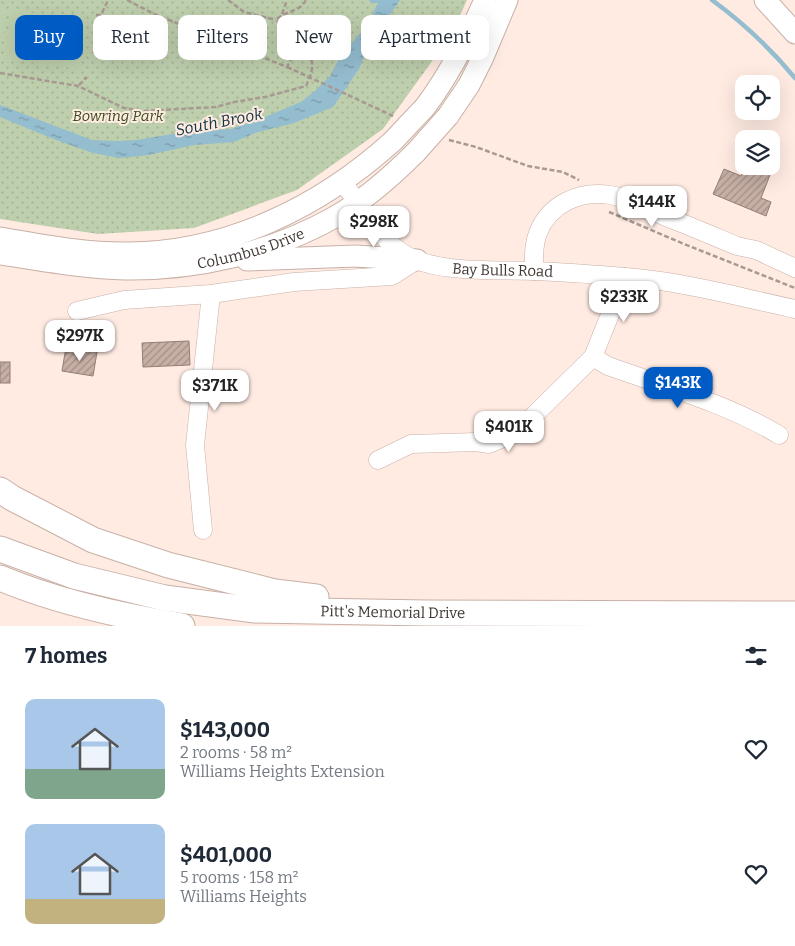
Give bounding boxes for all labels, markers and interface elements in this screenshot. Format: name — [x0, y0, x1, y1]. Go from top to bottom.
chip: Buy — [15, 15, 83, 60]
chip: Rent — [93, 15, 168, 60]
chip: Filters — [178, 15, 267, 60]
chip: New — [277, 15, 351, 60]
chip: Apartment — [361, 15, 489, 60]
map controls — [735, 75, 780, 175]
button: locate — [735, 75, 780, 120]
water label: South Brook — [174, 104, 265, 140]
park label: Bowring Park — [72, 107, 164, 125]
button: layers — [735, 130, 780, 175]
pin: $144K — [617, 186, 687, 228]
text: $144K — [628, 192, 676, 211]
pin: $298K — [339, 206, 409, 248]
text: $298K — [350, 212, 398, 231]
street label: Columbus Drive — [196, 224, 307, 273]
street label: Bay Bulls Road — [451, 259, 554, 281]
pin: $233K — [589, 280, 659, 323]
text: $233K — [600, 287, 648, 306]
pin: $297K — [45, 320, 115, 362]
text: $297K — [56, 326, 104, 345]
pin: $143K — [643, 366, 713, 409]
pin: $371K — [180, 370, 250, 412]
text: $143K — [655, 373, 701, 392]
text: $371K — [192, 376, 238, 395]
pin: $401K — [474, 410, 544, 453]
text: $401K — [485, 417, 533, 436]
street label: Pitt's Memorial Drive — [320, 602, 465, 622]
icon: filters — [742, 642, 770, 670]
text: 7 homes — [25, 643, 107, 669]
text: $143,000 — [180, 717, 270, 743]
icon: home — [65, 719, 125, 779]
icon: heart — [742, 735, 770, 763]
text: 2 rooms · 58 m² — [180, 743, 292, 762]
text: Williams Heights Extension — [180, 762, 385, 781]
text: $401,000 — [180, 842, 272, 868]
icon: home — [65, 844, 125, 904]
icon: heart — [742, 860, 770, 888]
text: 5 rooms · 158 m² — [180, 868, 298, 887]
text: Williams Heights — [180, 887, 307, 906]

